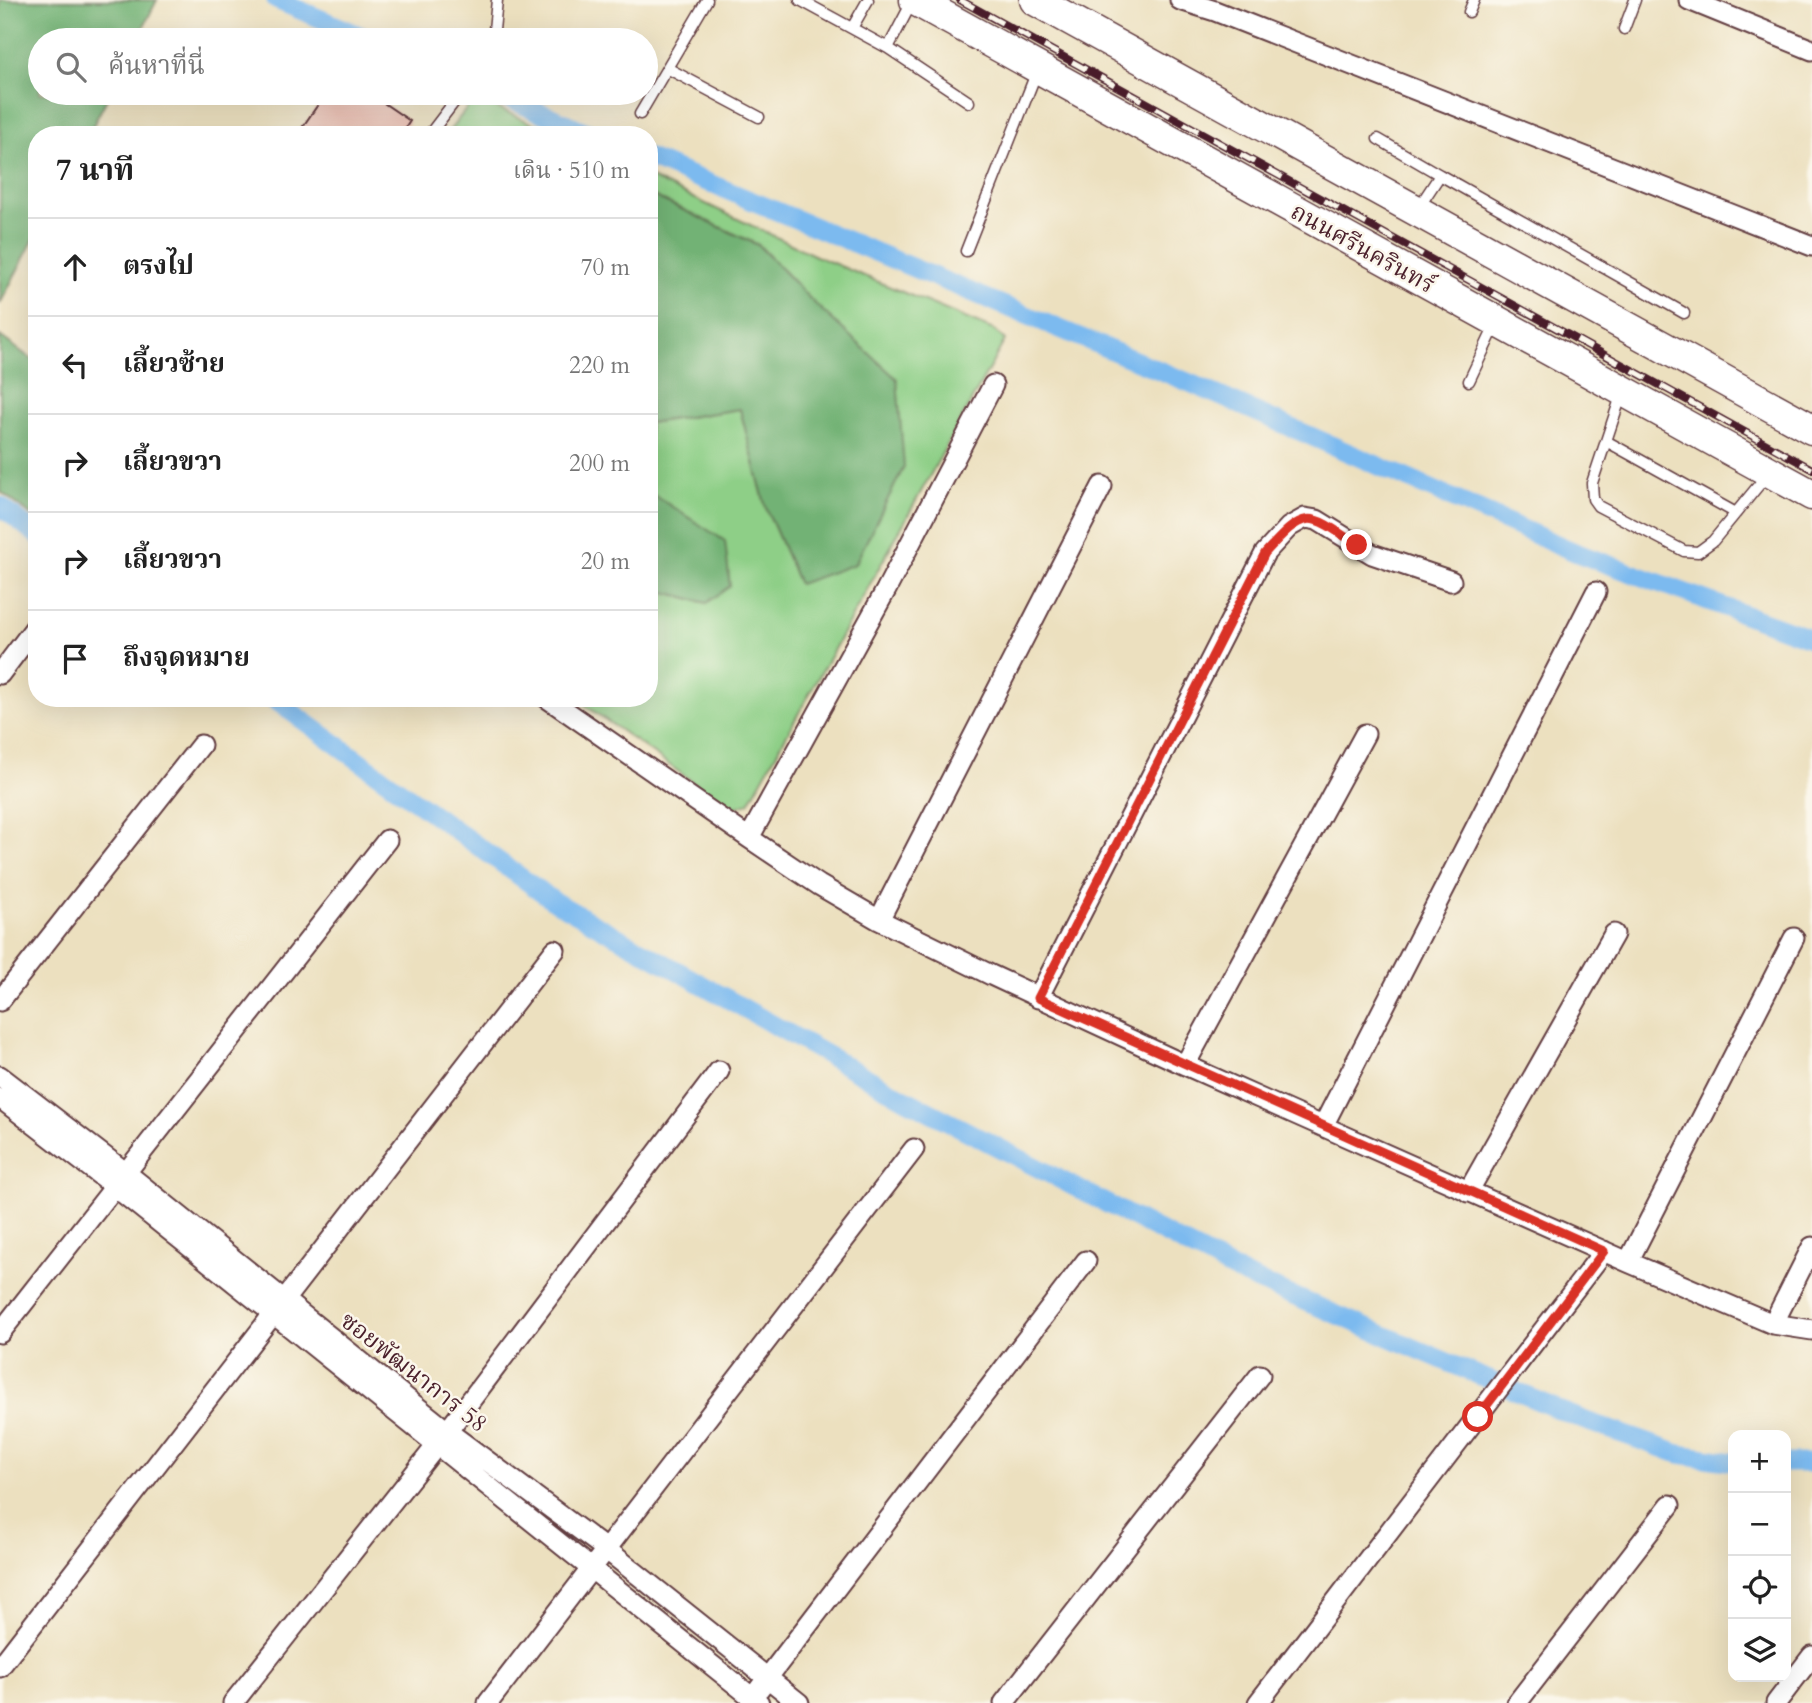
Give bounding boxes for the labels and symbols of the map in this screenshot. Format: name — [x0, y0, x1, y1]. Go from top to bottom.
street label: ถนนศรีนครินทร์ — [1285, 195, 1441, 302]
route end — [1341, 529, 1372, 560]
street label: ซอยพัฒนาการ 58 — [333, 1305, 494, 1440]
route start — [1462, 1401, 1493, 1432]

